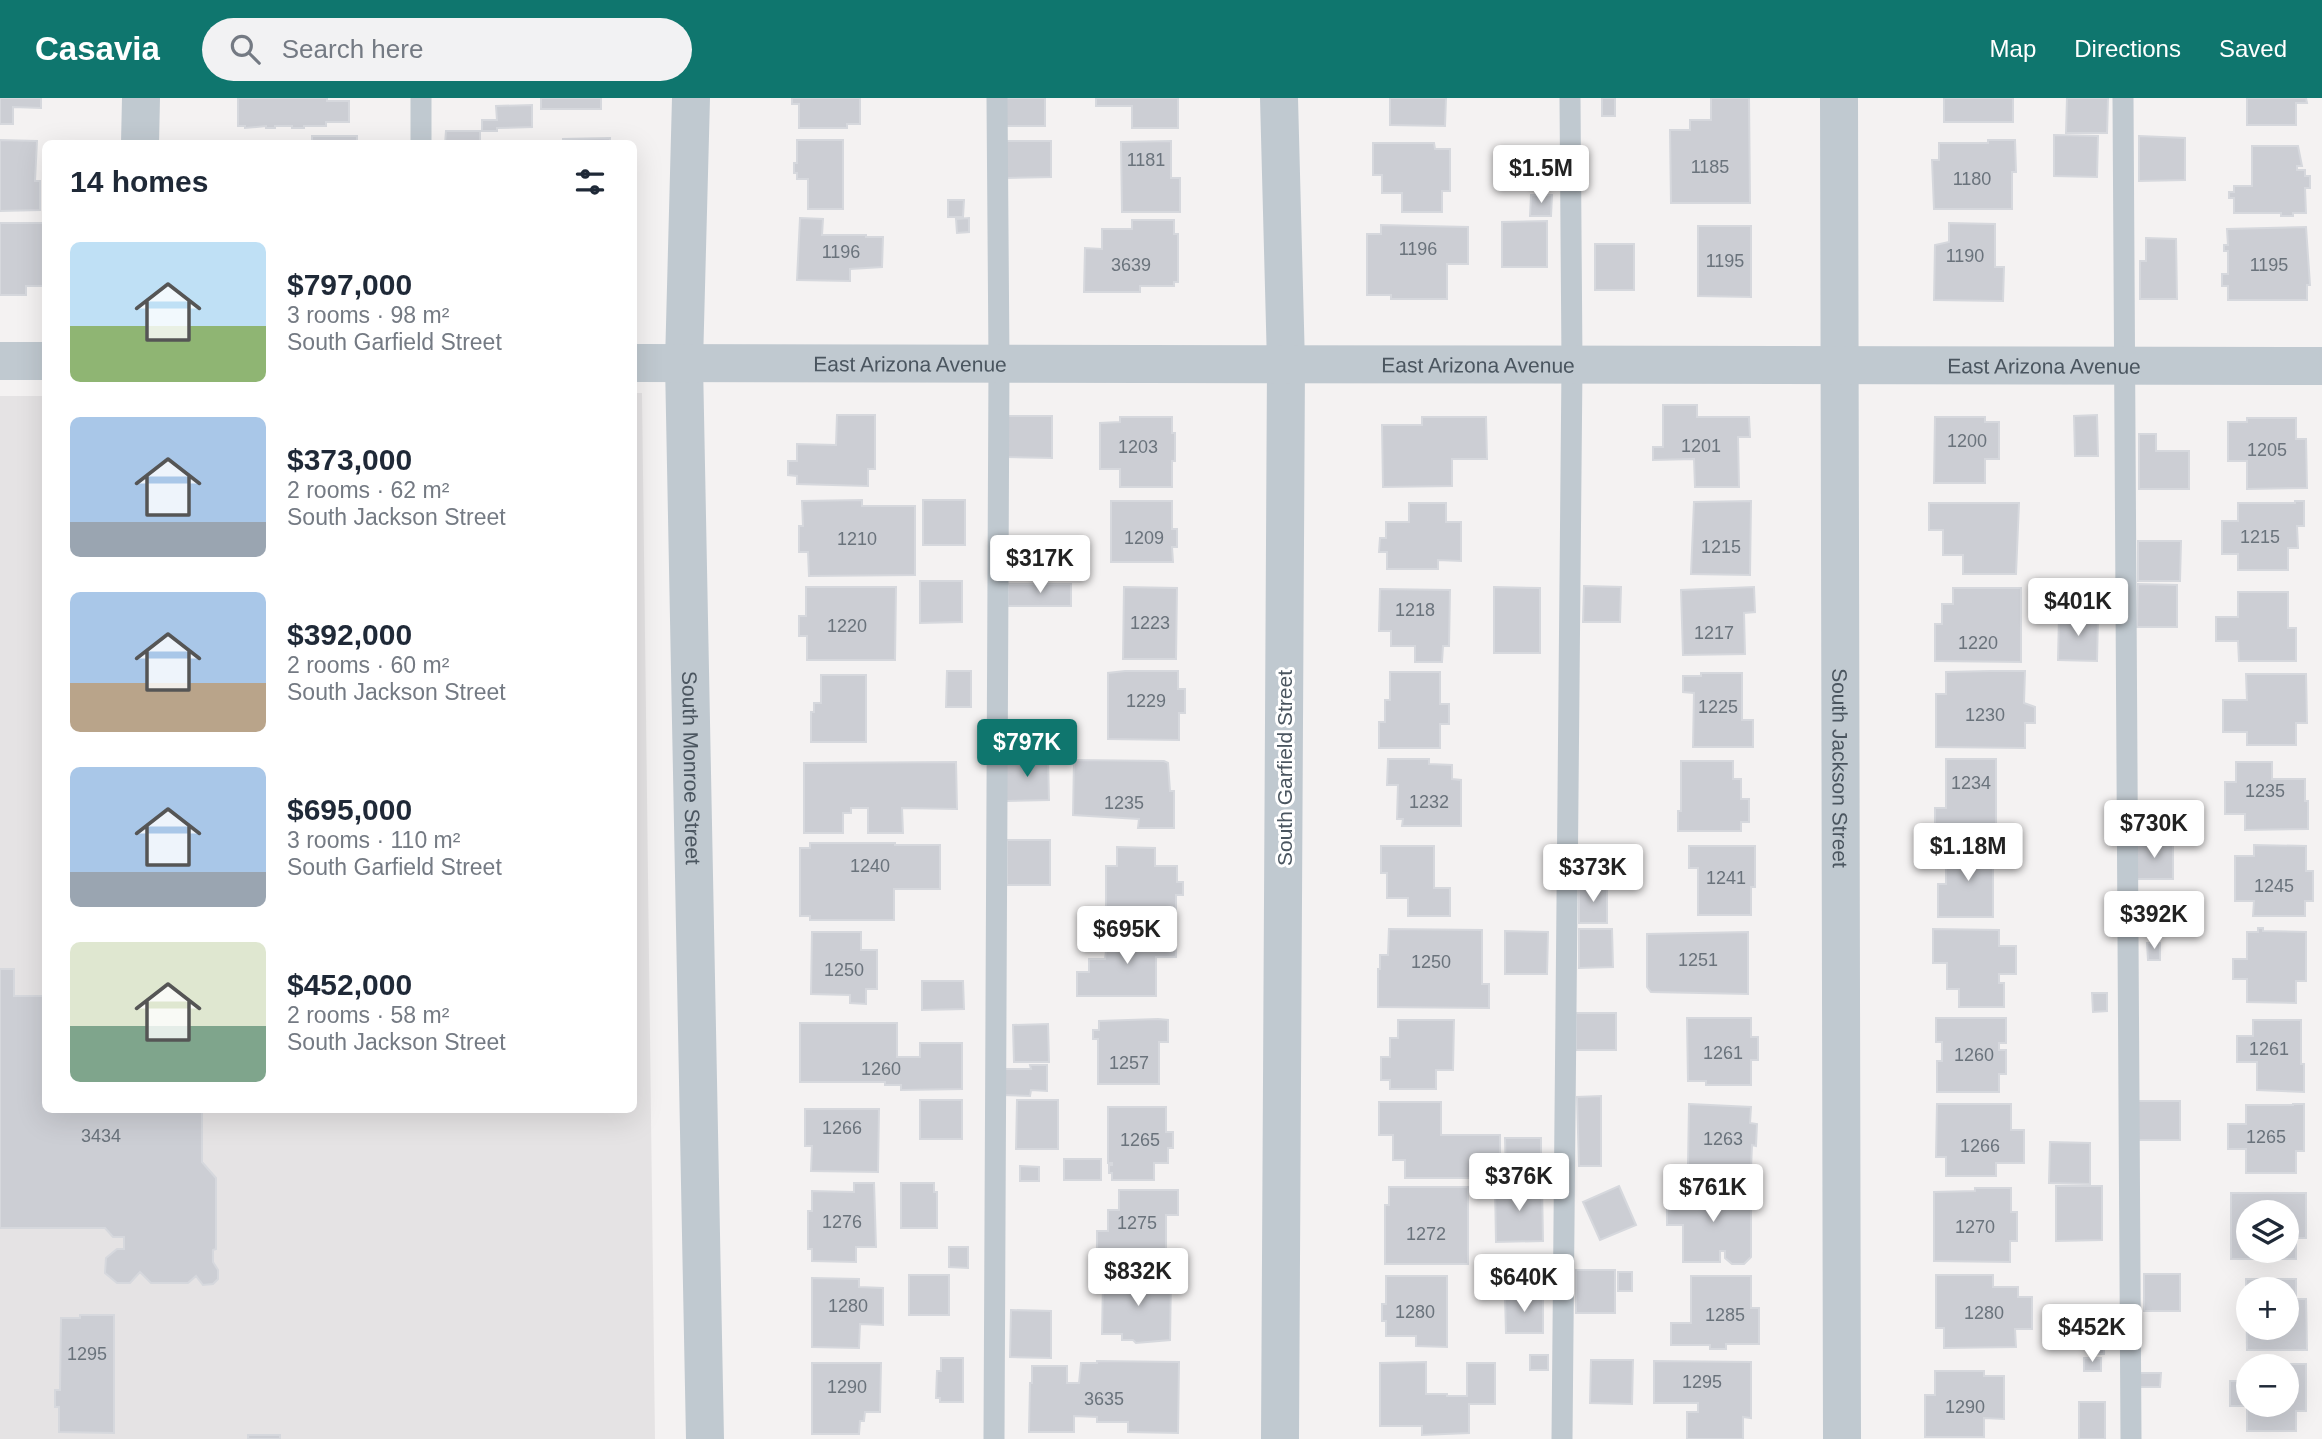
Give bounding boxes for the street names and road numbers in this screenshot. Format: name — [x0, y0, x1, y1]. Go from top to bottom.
street label: East Arizona Avenue — [813, 352, 1007, 375]
street label: East Arizona Avenue — [1381, 353, 1575, 376]
street label: East Arizona Avenue — [1947, 354, 2141, 377]
street label: South Jackson Street — [1829, 668, 1852, 868]
street label: South Garfield Street — [1273, 670, 1296, 866]
street label: South Monroe Street — [679, 671, 705, 865]

